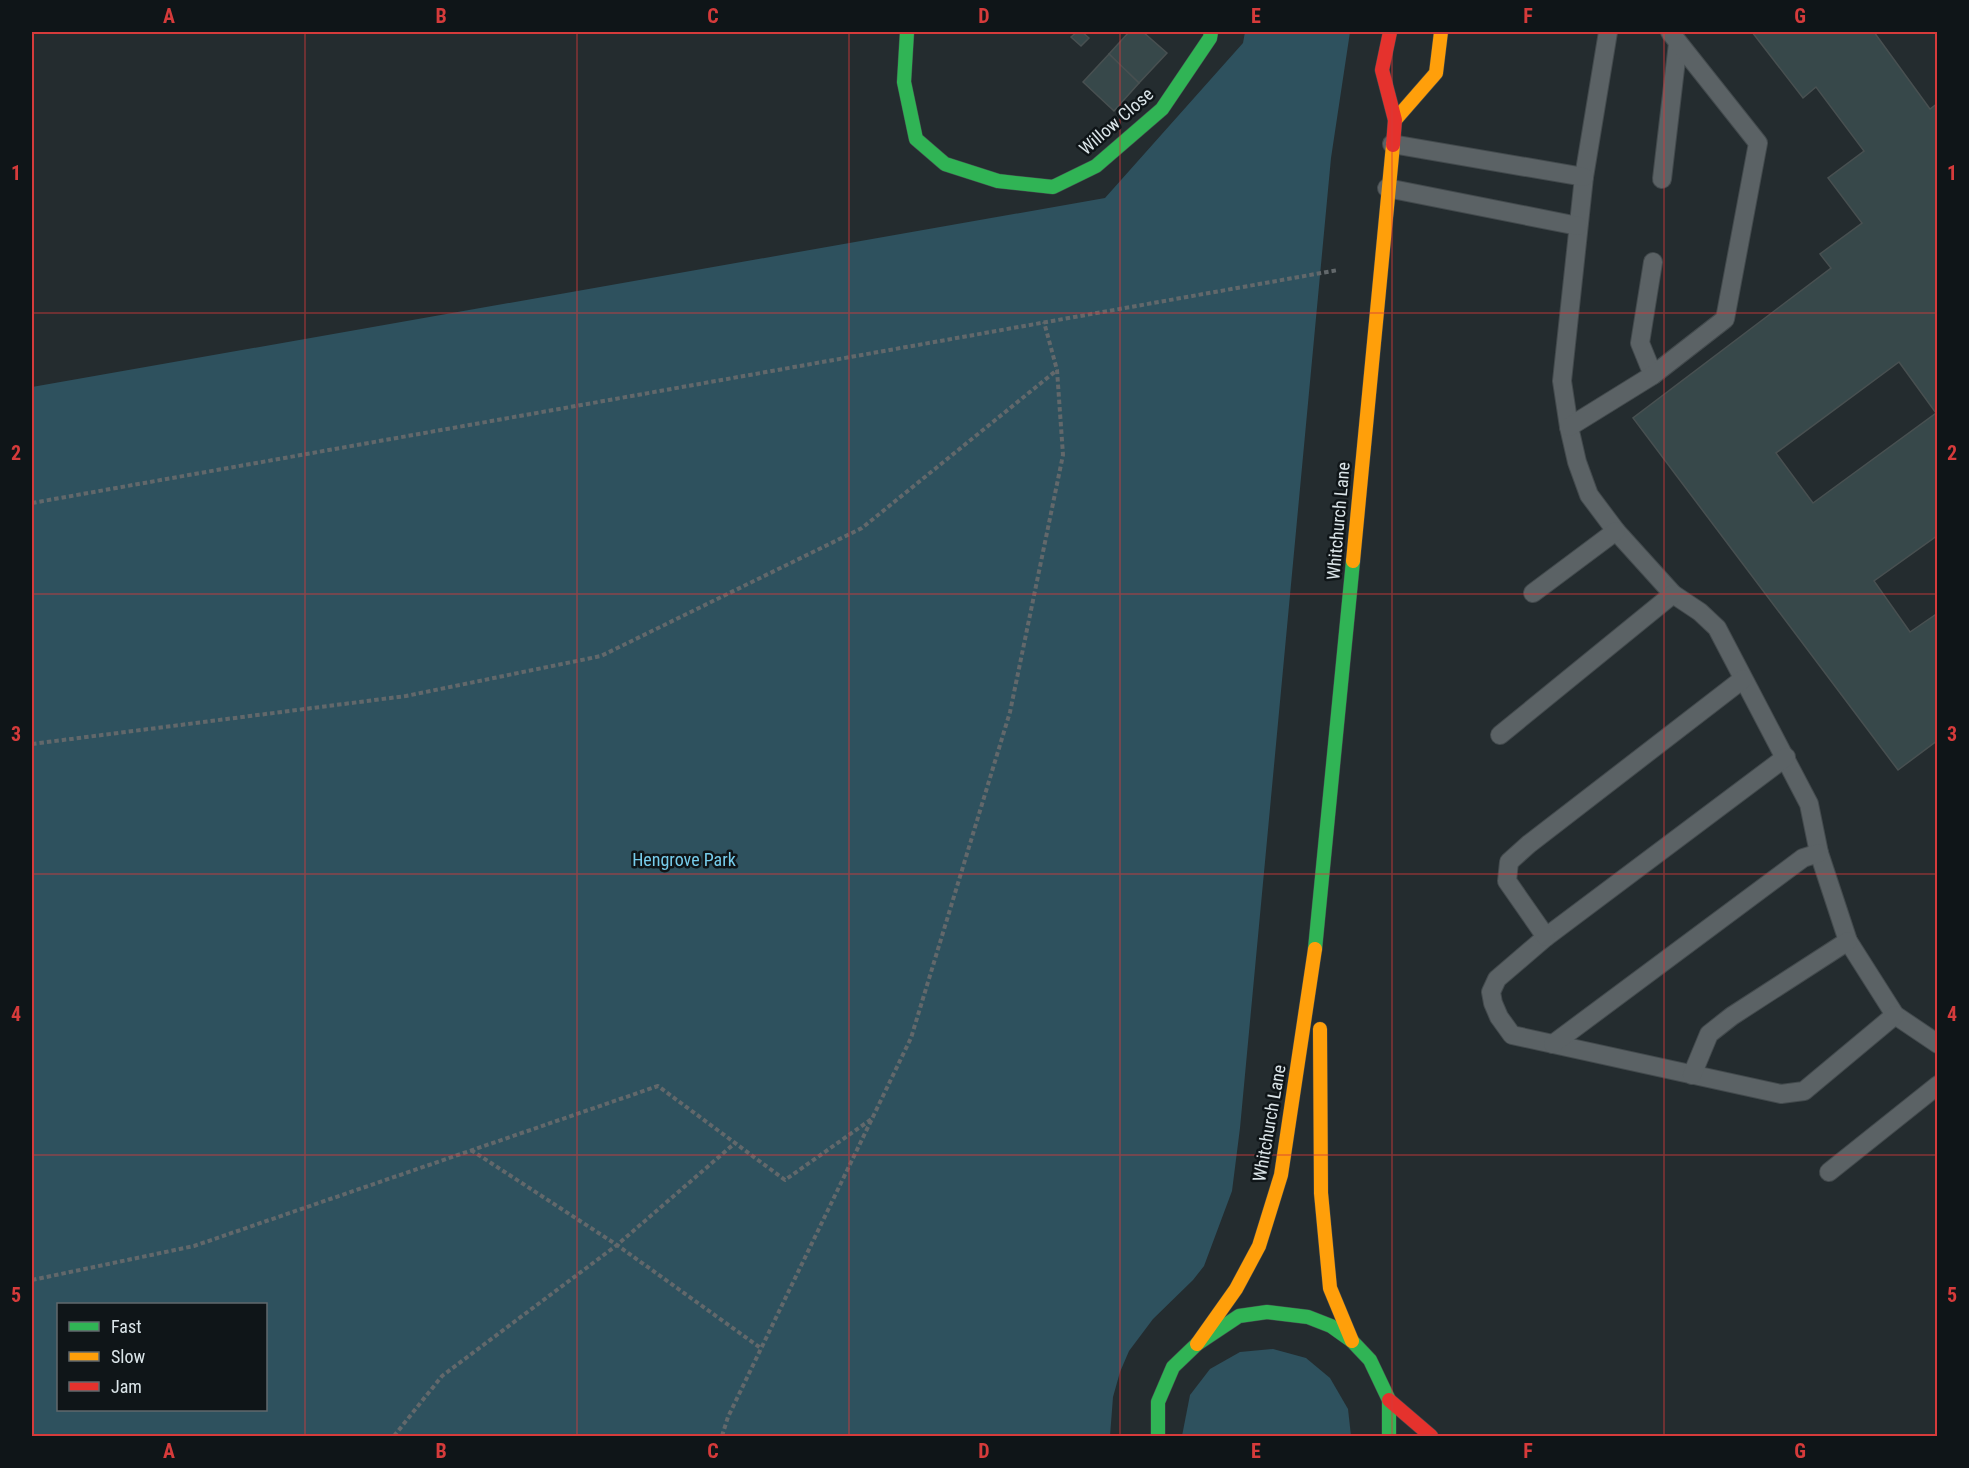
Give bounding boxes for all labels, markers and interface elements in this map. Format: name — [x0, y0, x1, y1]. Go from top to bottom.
text: A — [163, 4, 175, 28]
text: B — [435, 4, 447, 28]
text: C — [707, 4, 719, 28]
text: D — [978, 4, 990, 28]
text: E — [1251, 4, 1261, 28]
text: F — [1523, 4, 1533, 28]
text: G — [1794, 4, 1806, 28]
street label: Willow Close — [1075, 83, 1157, 159]
text: 1 — [11, 161, 21, 185]
text: 1 — [1947, 161, 1957, 185]
text: 2 — [11, 441, 21, 465]
text: 2 — [1947, 441, 1957, 465]
street label: Whitchurch Lane — [1322, 461, 1354, 581]
text: 3 — [11, 722, 21, 746]
text: 3 — [1947, 722, 1957, 746]
park label: Hengrove Park — [632, 849, 736, 870]
text: 4 — [11, 1002, 21, 1026]
text: 4 — [1947, 1002, 1957, 1026]
street label: Whitchurch Lane — [1248, 1063, 1290, 1183]
text: 5 — [11, 1283, 21, 1307]
text: 5 — [1947, 1283, 1957, 1307]
legend — [57, 1303, 267, 1411]
text: Fast — [111, 1316, 142, 1337]
text: Slow — [111, 1346, 146, 1367]
text: Jam — [111, 1376, 142, 1397]
text: A — [163, 1439, 175, 1463]
text: B — [435, 1439, 447, 1463]
text: C — [707, 1439, 719, 1463]
text: D — [978, 1439, 990, 1463]
text: E — [1251, 1439, 1261, 1463]
text: F — [1523, 1439, 1533, 1463]
text: G — [1794, 1439, 1806, 1463]

